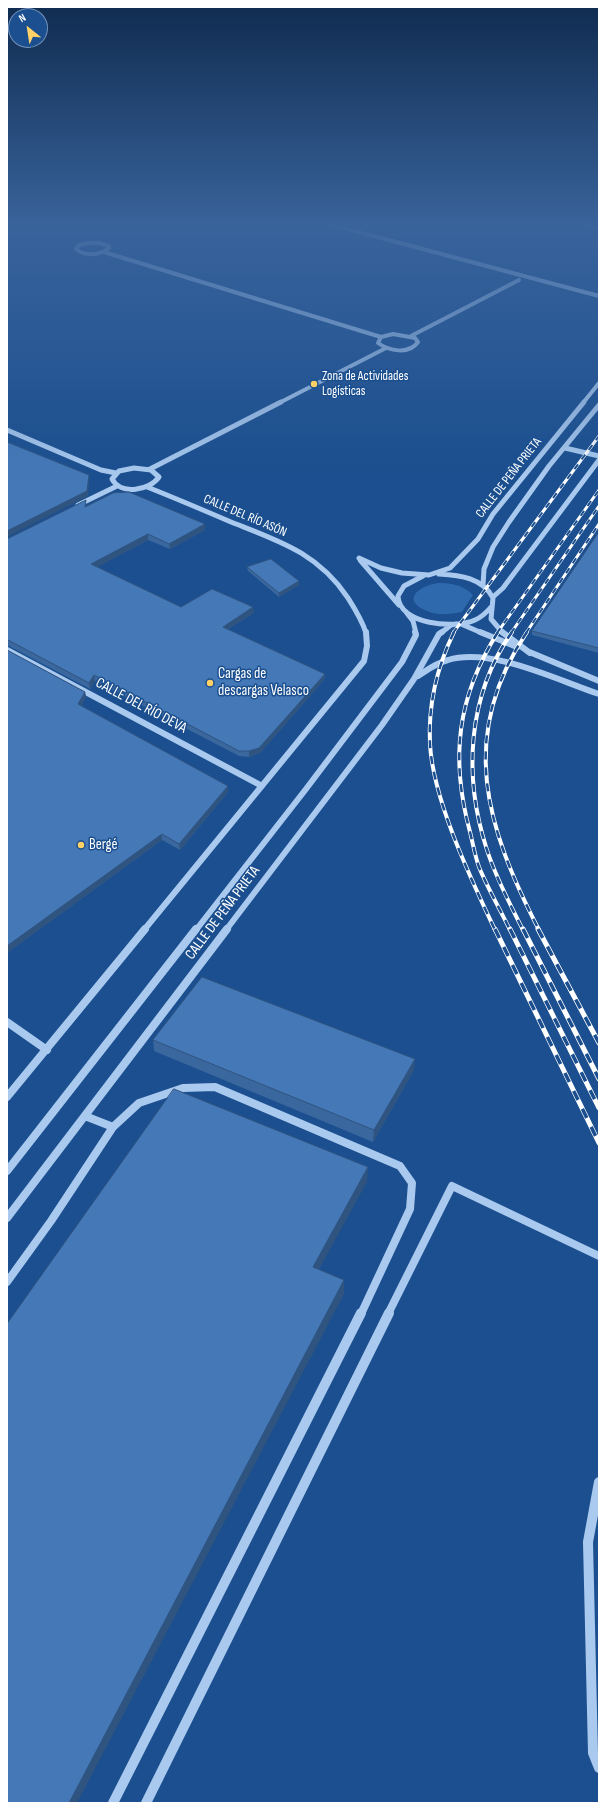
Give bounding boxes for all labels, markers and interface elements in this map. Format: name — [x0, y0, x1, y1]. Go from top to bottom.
north arrow — [8, 8, 48, 48]
text: N — [16, 11, 28, 25]
place label: Zona de Actividades Logísticas — [322, 369, 408, 400]
marker: Zona de Actividades Logísticas — [309, 379, 319, 389]
street label: CALLE DE PEÑA PRIETA — [473, 435, 545, 521]
street label: CALLE DEL RÍO ASÓN — [201, 491, 289, 541]
place label: Cargas de descargas Velasco — [218, 665, 309, 700]
street label: CALLE DEL RÍO DEVA — [92, 674, 190, 738]
marker: Cargas de descargas Velasco — [205, 678, 215, 688]
place label: Bergé — [89, 836, 118, 854]
marker: Bergé — [76, 840, 86, 850]
street label: CALLE DE PEÑA PRIETA — [182, 863, 264, 963]

